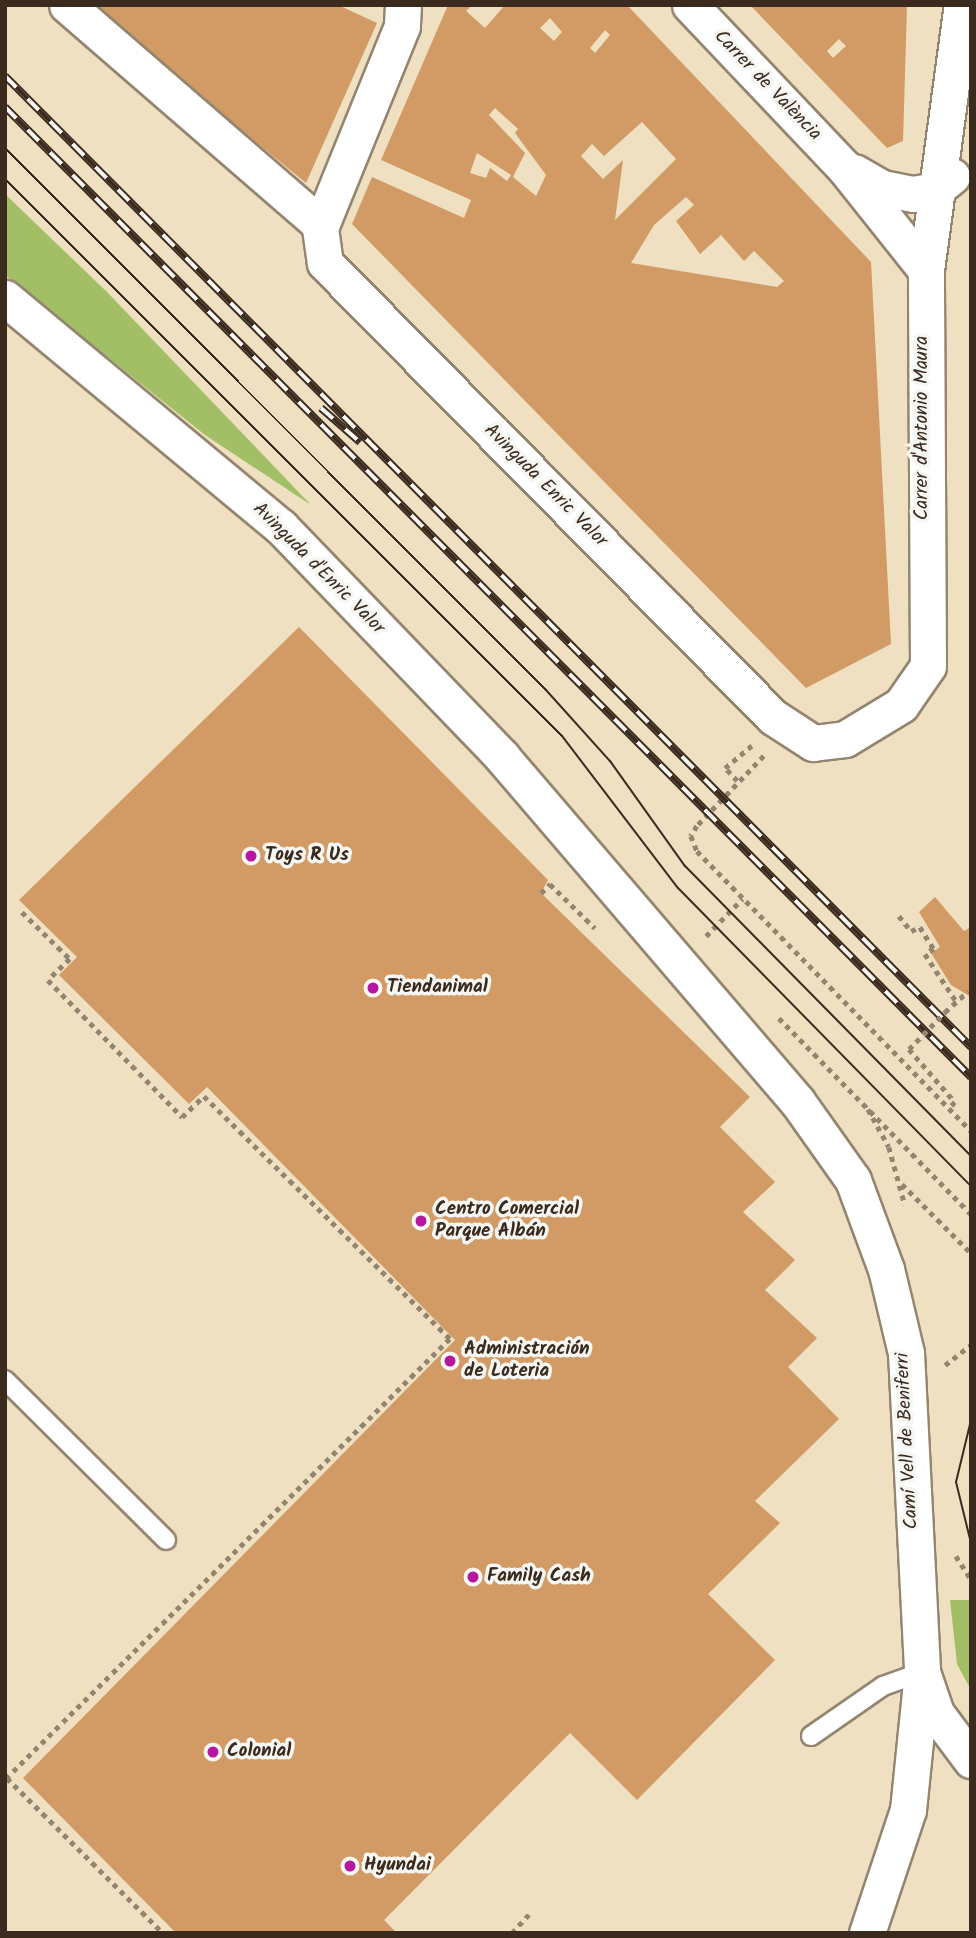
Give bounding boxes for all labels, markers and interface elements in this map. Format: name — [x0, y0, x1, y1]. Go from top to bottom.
street label: Carrer de València — [708, 26, 826, 146]
street label: Carrer d'Antonio Maura — [912, 336, 934, 520]
street label: Avinguda Enric Valor — [479, 420, 611, 552]
street label: Avinguda d'Enric Valor — [247, 498, 389, 640]
place label: Toys R Us — [265, 845, 349, 867]
marker: Toys R Us — [243, 848, 259, 864]
place label: Tiendanimal — [387, 977, 488, 999]
marker: Tiendanimal — [365, 980, 381, 996]
place label: Centro Comercial Parque Albán — [435, 1199, 579, 1243]
marker: Centro Comercial Parque Albán — [413, 1213, 429, 1229]
place label: Administración de Loteria — [464, 1339, 590, 1383]
street label: Camí Vell de Beniferri — [892, 1352, 924, 1530]
marker: Administración de Loteria — [442, 1353, 458, 1369]
place label: Family Cash — [487, 1566, 591, 1588]
marker: Family Cash — [465, 1569, 481, 1585]
place label: Colonial — [227, 1741, 291, 1763]
marker: Colonial — [205, 1744, 221, 1760]
place label: Hyundai — [364, 1855, 431, 1877]
marker: Hyundai — [342, 1858, 358, 1874]

